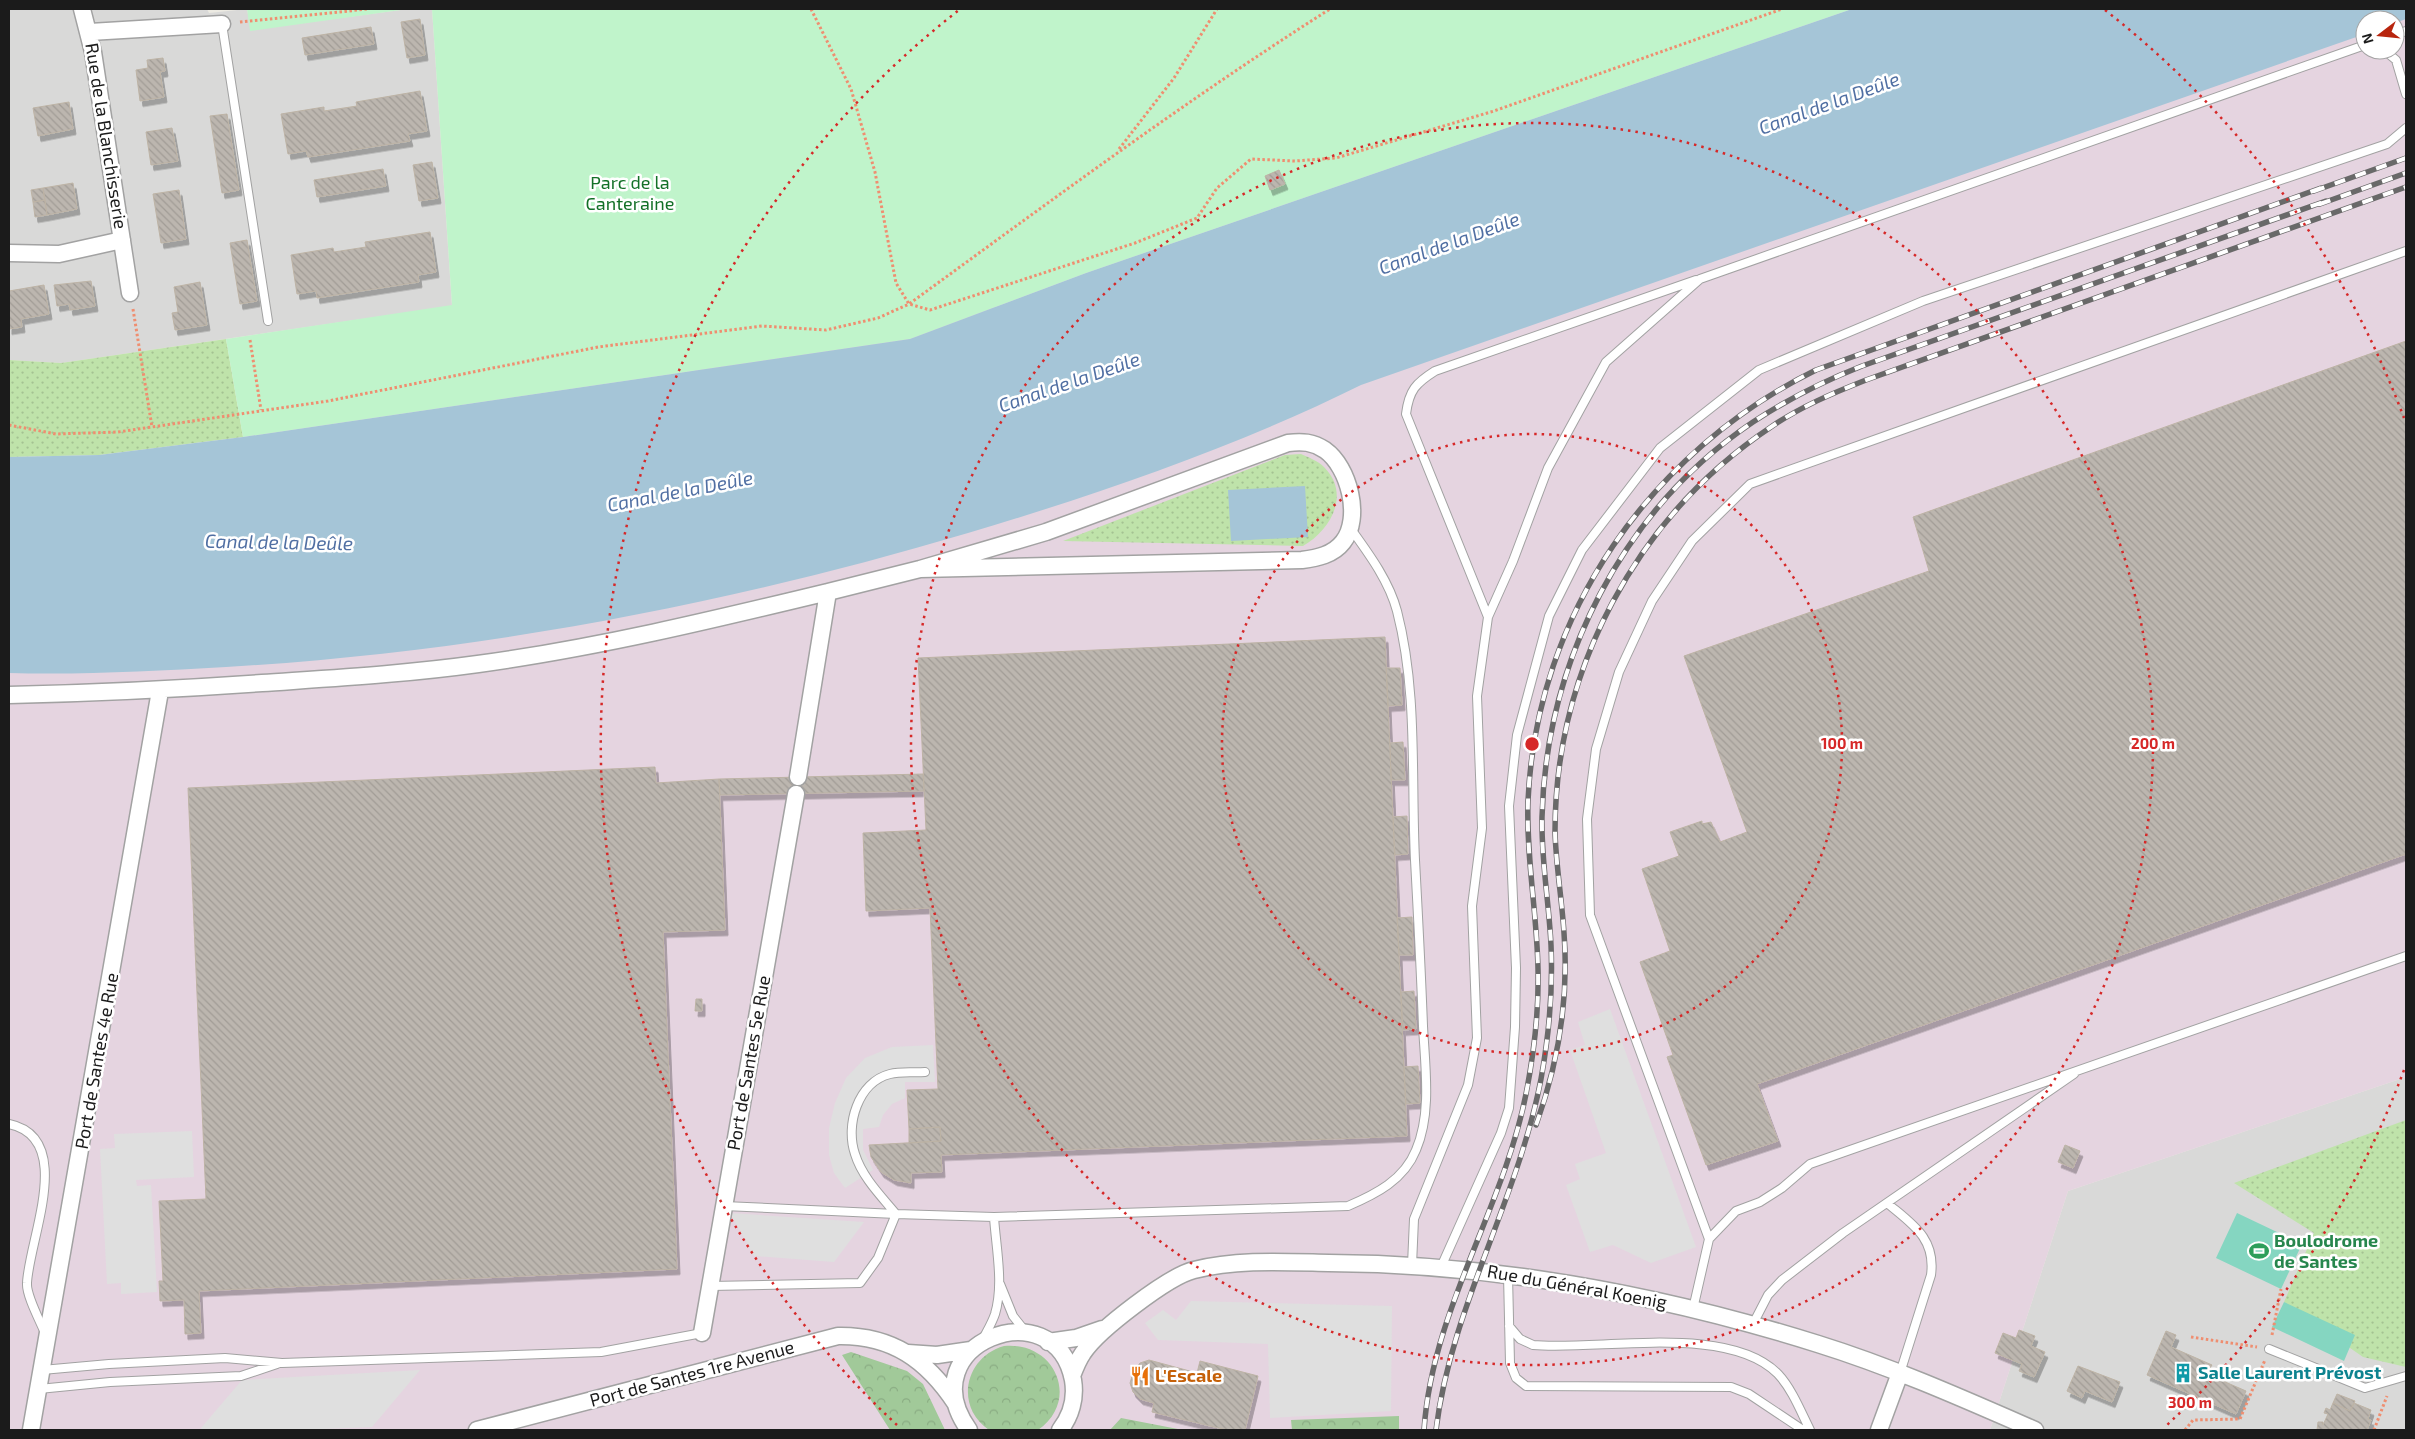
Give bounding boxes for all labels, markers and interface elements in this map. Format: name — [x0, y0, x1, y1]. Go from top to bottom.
north arrow — [2355, 10, 2405, 60]
text: N — [2357, 32, 2377, 46]
street label: Rue de la Blanchisserie — [81, 41, 133, 230]
water label: Canal de la Deûle — [1755, 66, 1902, 139]
park label: Parc de la Canteraine — [586, 171, 674, 214]
water label: Canal de la Deûle — [1375, 206, 1522, 279]
water label: Canal de la Deûle — [995, 347, 1143, 417]
water label: Canal de la Deûle — [605, 465, 755, 516]
water label: Canal de la Deûle — [205, 529, 353, 554]
text: 100 m — [1821, 734, 1863, 752]
text: 200 m — [2131, 734, 2175, 752]
centre of rings — [1523, 735, 1541, 753]
street label: Port de Santes 4e Rue — [70, 971, 122, 1151]
street label: Port de Santes 5e Rue — [722, 974, 774, 1152]
place label: Boulodrome de Santes — [2274, 1229, 2378, 1272]
sports icon: Boulodrome de Santes — [2248, 1240, 2270, 1262]
street label: Rue du Général Koenig — [1486, 1259, 1669, 1313]
street label: Port de Santes 1re Avenue — [587, 1335, 796, 1411]
place label: Salle Laurent Prévost — [2198, 1361, 2382, 1383]
building icon: Salle Laurent Prévost — [2172, 1362, 2194, 1384]
place label: L'Escale — [1155, 1364, 1222, 1386]
restaurant icon: L'Escale — [1129, 1365, 1151, 1387]
text: 300 m — [2168, 1393, 2212, 1411]

